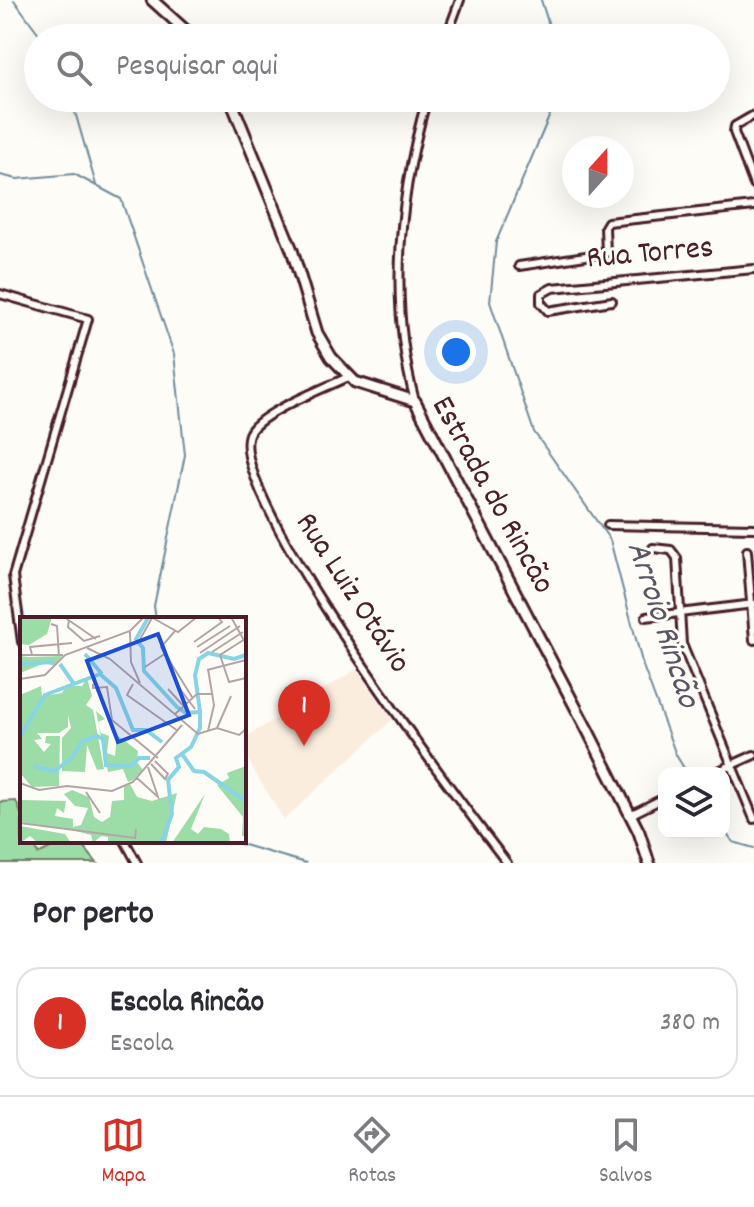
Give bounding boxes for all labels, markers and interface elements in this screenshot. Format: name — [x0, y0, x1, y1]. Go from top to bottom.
search box — [24, 24, 730, 112]
icon: search — [52, 46, 96, 90]
text: Pesquisar aqui — [116, 47, 278, 90]
north arrow — [562, 136, 634, 208]
street label: Rua Torres — [585, 227, 715, 283]
your location — [436, 332, 476, 372]
street label: Estrada do Rincão — [418, 389, 564, 603]
street label: Rua Luiz Otávio — [282, 505, 420, 683]
water label: Arroio Rincão — [611, 535, 712, 716]
inset map — [20, 617, 246, 843]
pin: 1 — [278, 680, 330, 746]
map controls — [658, 767, 730, 839]
button: layers — [658, 767, 730, 839]
text: Por perto — [32, 891, 154, 940]
text: Escola Rincão — [110, 983, 264, 1026]
text: 1 — [57, 1005, 63, 1042]
text: 380 m — [660, 1005, 720, 1042]
text: Escola — [110, 1026, 173, 1063]
tab: Mapa — [101, 1113, 145, 1192]
tab: Rotas — [348, 1113, 396, 1192]
tab: Salvos — [599, 1113, 653, 1192]

